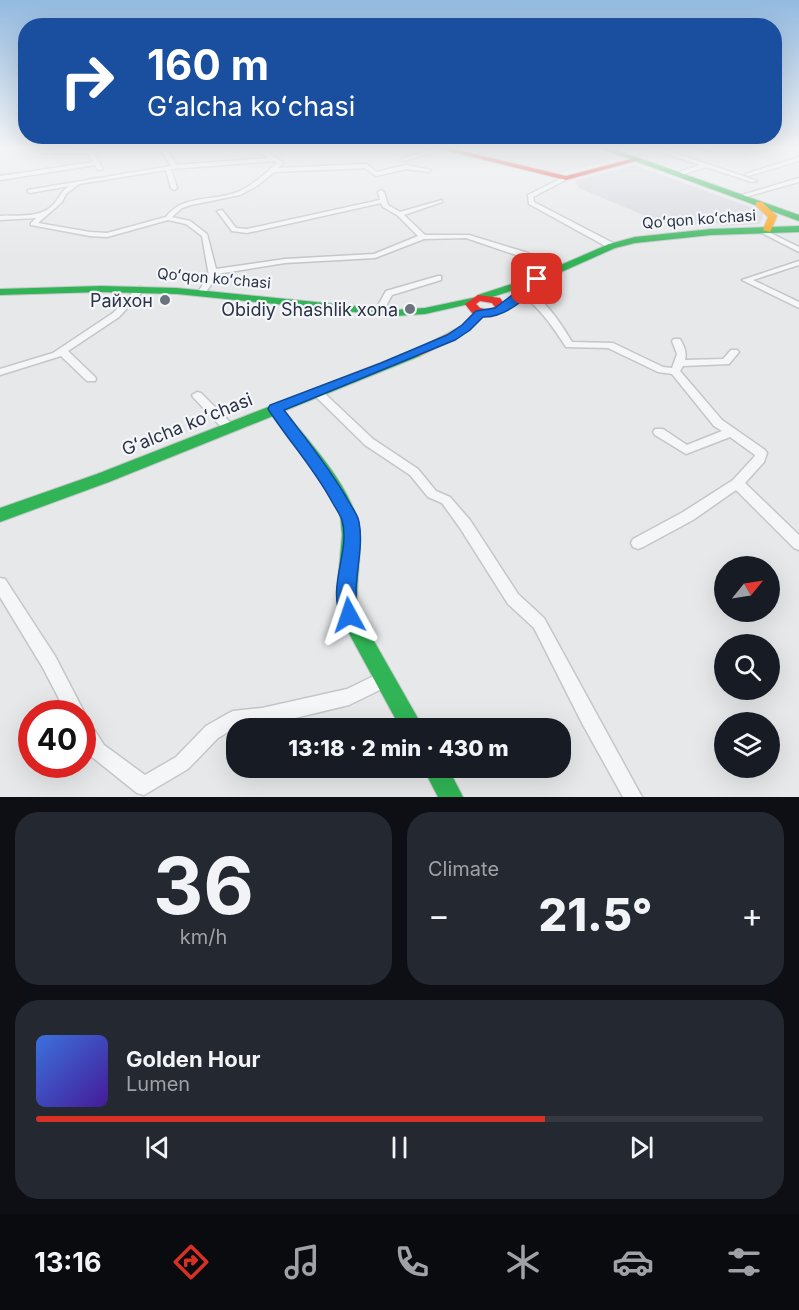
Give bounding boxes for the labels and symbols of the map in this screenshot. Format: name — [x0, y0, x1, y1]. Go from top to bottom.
street label: Qoʻqon koʻchasi — [641, 206, 757, 232]
pin — [511, 253, 562, 304]
street label: Qoʻqon koʻchasi — [156, 264, 272, 292]
place label: Райхон — [90, 290, 153, 311]
marker: Райхон — [158, 293, 172, 307]
place label: Obidiy Shashlik xona — [221, 299, 398, 320]
marker: Obidiy Shashlik xona — [403, 302, 417, 316]
street label: Gʻalcha koʻchasi — [119, 388, 255, 460]
north arrow — [714, 556, 780, 622]
position arrow — [317, 583, 381, 647]
speed limit sign: 40 — [18, 700, 96, 778]

